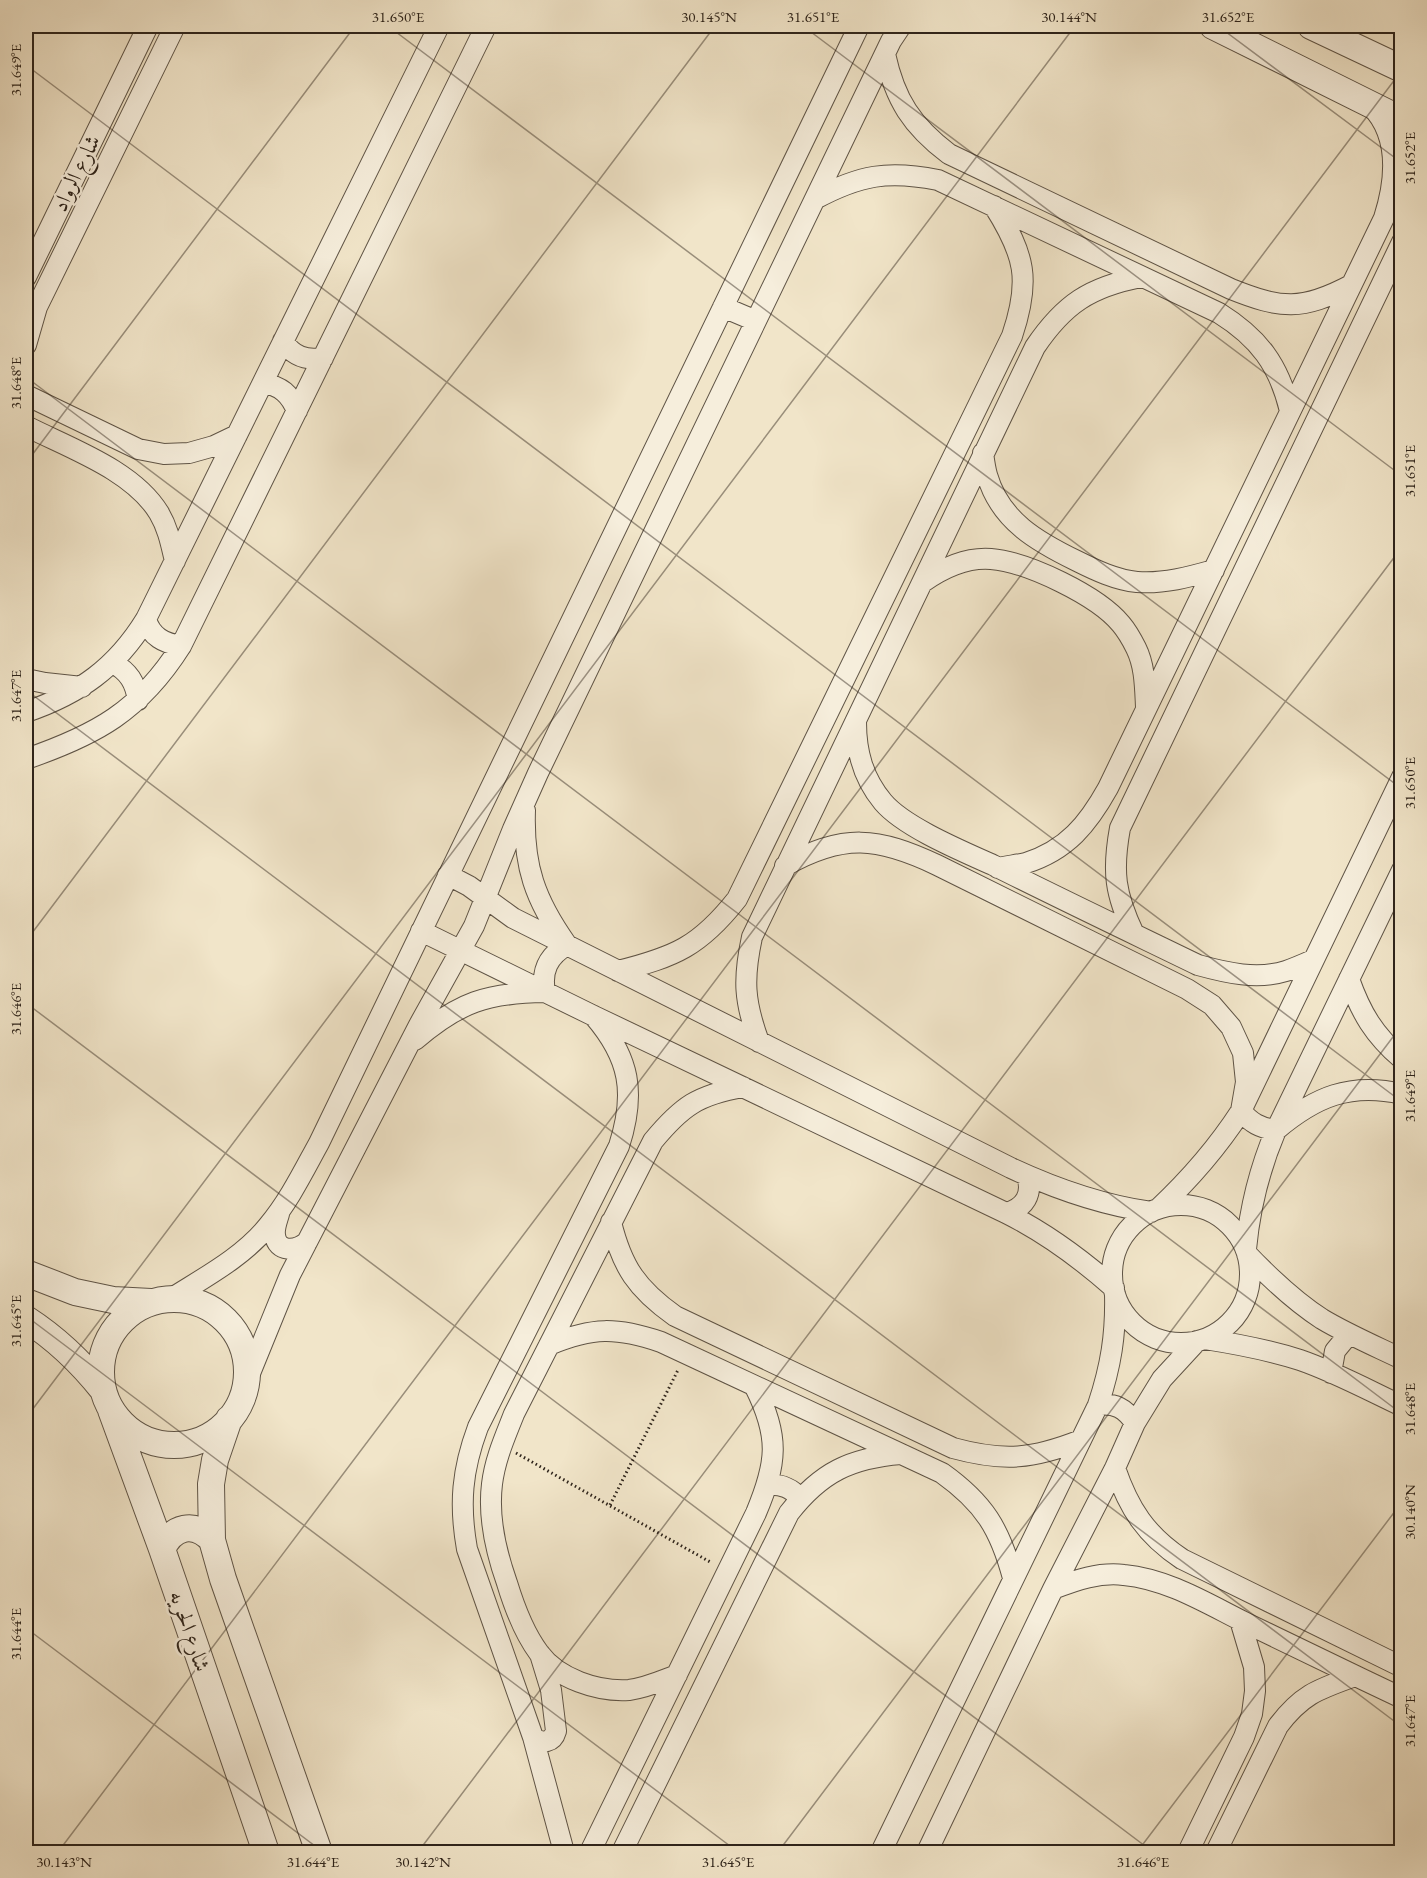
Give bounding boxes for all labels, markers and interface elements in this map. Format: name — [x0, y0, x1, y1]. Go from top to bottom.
text: 31.650°E — [372, 7, 425, 26]
text: 30.145°N — [681, 7, 737, 26]
text: 31.651°E — [787, 7, 840, 26]
text: 30.144°N — [1041, 7, 1097, 26]
text: 31.652°E — [1202, 7, 1255, 26]
text: 31.649°E — [6, 43, 25, 96]
street label: شارع الرواد — [45, 130, 111, 218]
text: 31.652°E — [1400, 131, 1419, 184]
text: 31.648°E — [6, 356, 25, 409]
text: 31.651°E — [1400, 444, 1419, 497]
text: 31.647°E — [6, 669, 25, 722]
text: 31.650°E — [1400, 756, 1419, 809]
text: 31.646°E — [6, 982, 25, 1035]
text: 31.649°E — [1400, 1069, 1419, 1122]
text: 31.645°E — [6, 1294, 25, 1347]
text: 31.648°E — [1400, 1382, 1419, 1435]
text: 30.140°N — [1400, 1484, 1419, 1540]
street label: شارع الحريه — [159, 1587, 217, 1677]
text: 31.644°E — [6, 1607, 25, 1660]
text: 31.647°E — [1400, 1694, 1419, 1747]
text: 30.143°N — [36, 1852, 92, 1871]
text: 31.644°E — [287, 1852, 340, 1871]
text: 30.142°N — [395, 1852, 451, 1871]
text: 31.645°E — [702, 1852, 755, 1871]
text: 31.646°E — [1117, 1852, 1170, 1871]

